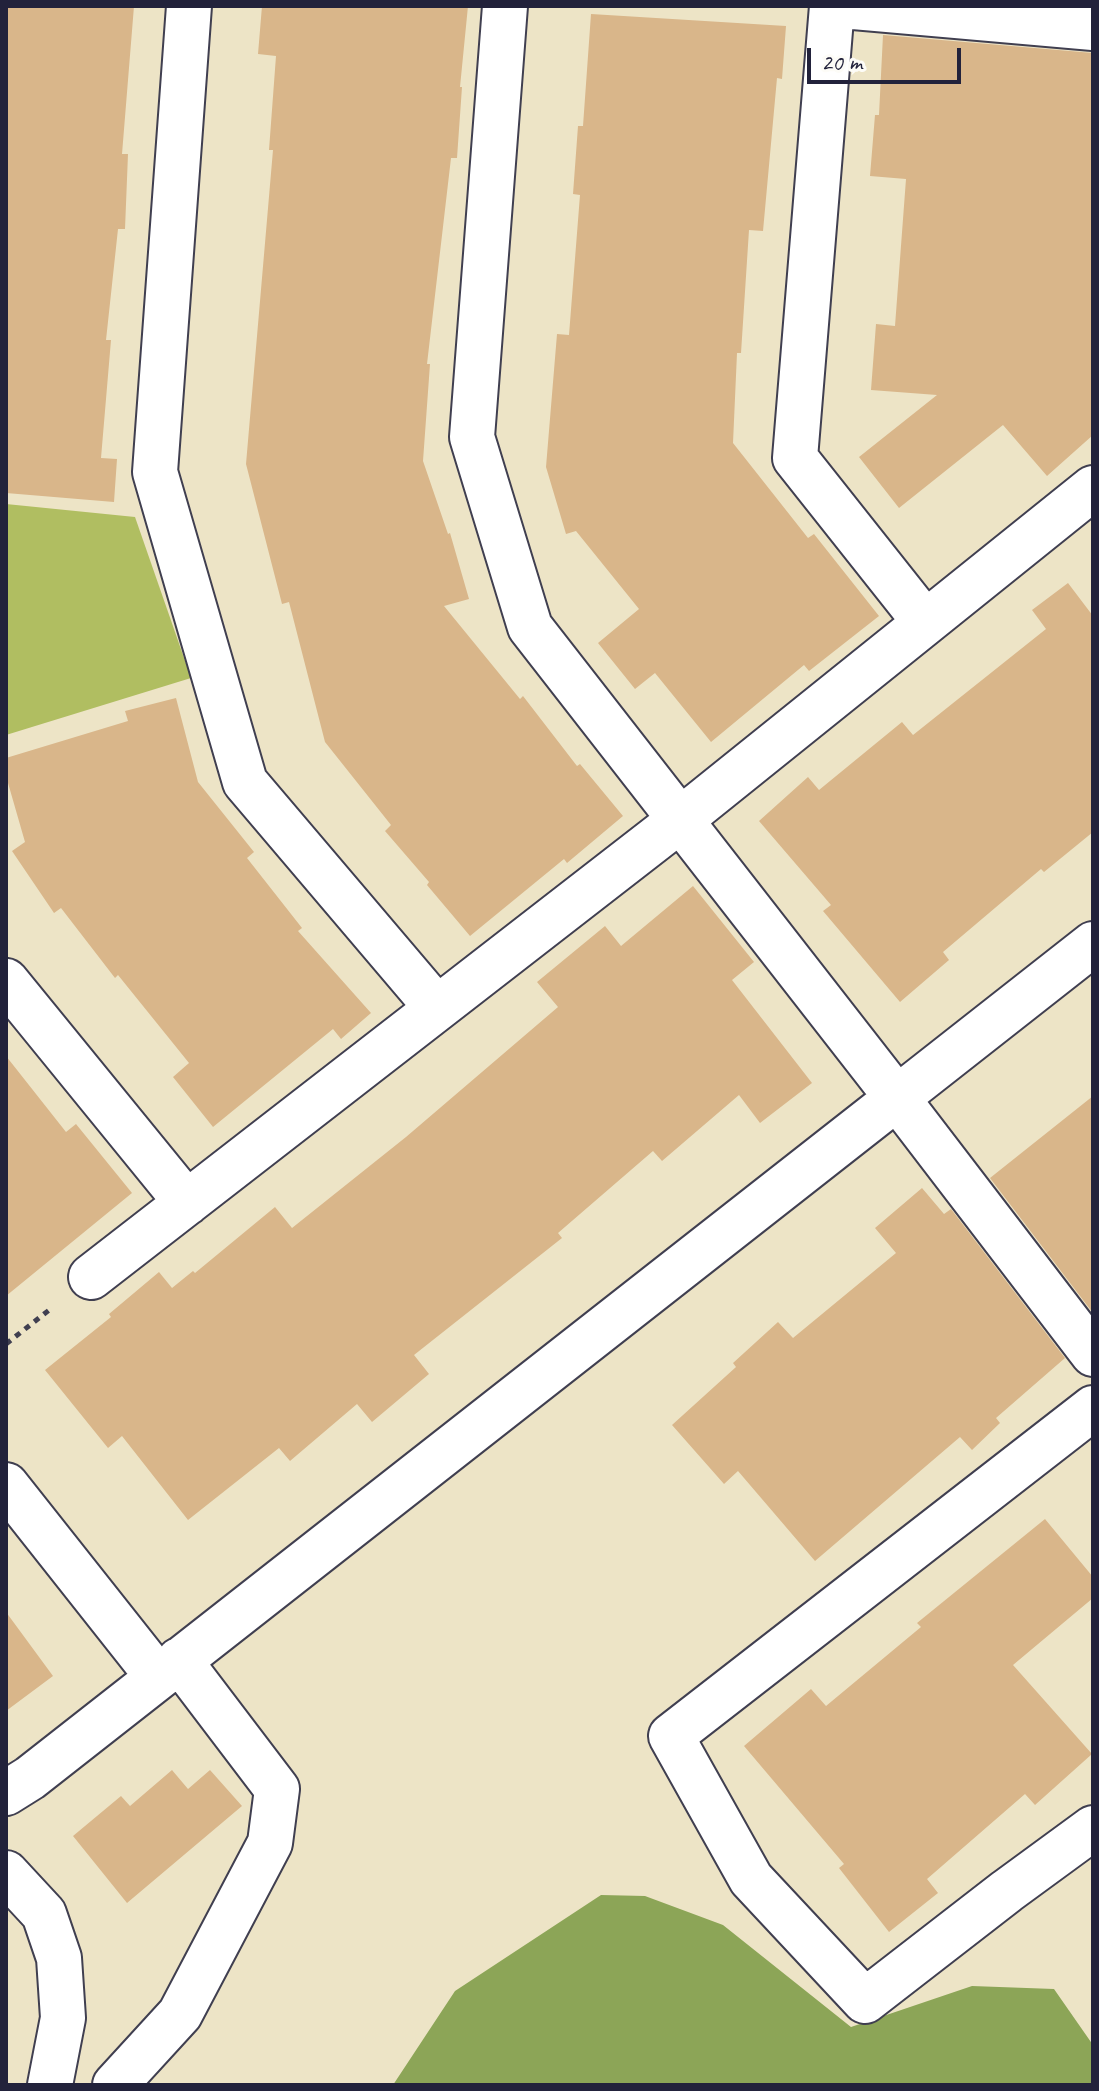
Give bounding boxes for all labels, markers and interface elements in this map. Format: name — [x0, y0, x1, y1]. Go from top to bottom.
scale bar — [811, 32, 965, 82]
text: 20 m — [821, 47, 862, 77]

